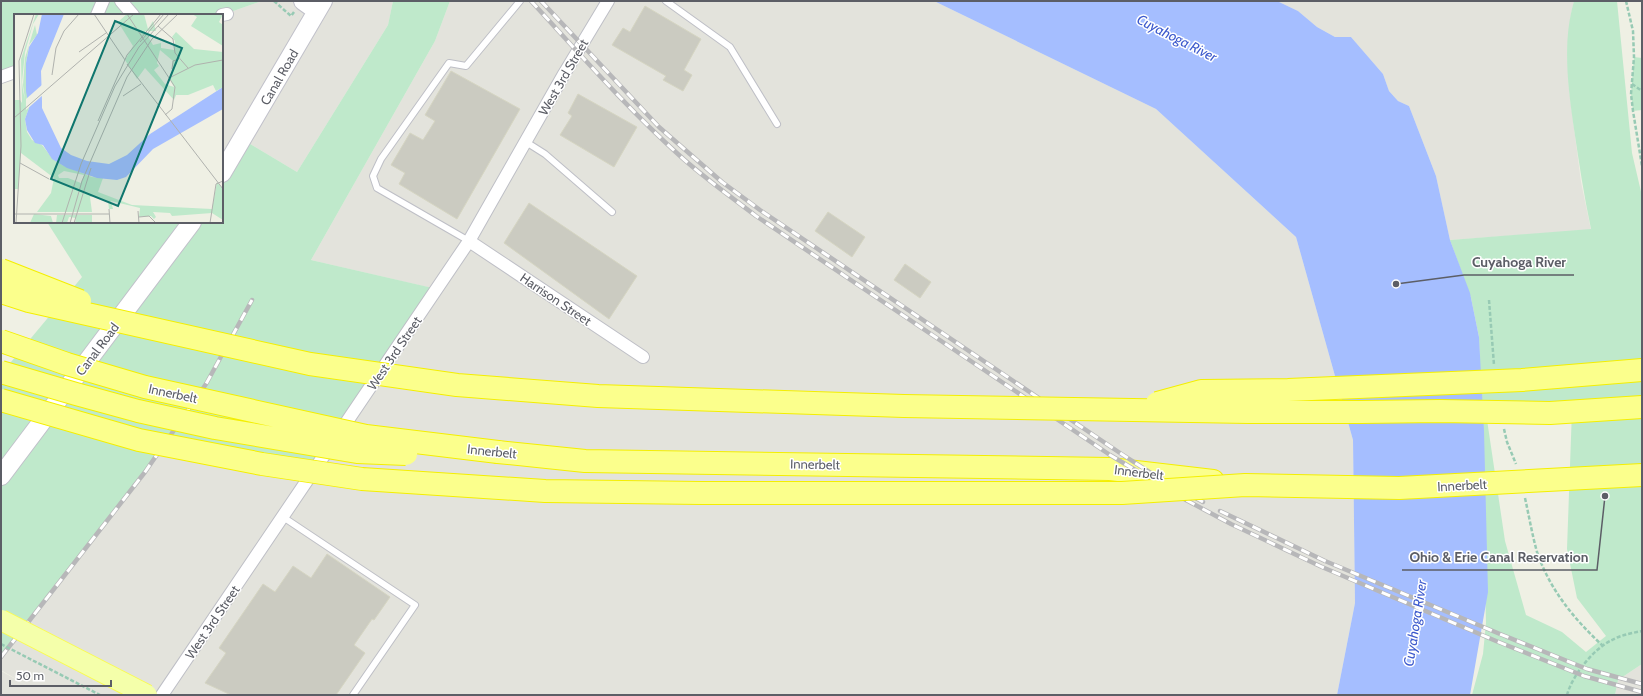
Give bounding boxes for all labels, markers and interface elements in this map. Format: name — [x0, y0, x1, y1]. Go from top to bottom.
water label: Cuyahoga River — [1134, 10, 1221, 66]
inset map — [14, 14, 223, 223]
street label: West 3rd Street — [535, 35, 592, 118]
street label: Canal Road — [257, 46, 301, 108]
callout: Cuyahoga River — [1464, 249, 1574, 275]
text: Cuyahoga River — [1472, 253, 1566, 271]
street label: Harrison Street — [517, 269, 595, 329]
street label: West 3rd Street — [363, 313, 425, 393]
street label: Canal Road — [72, 319, 122, 379]
street label: Innerbelt — [147, 380, 200, 406]
street label: Innerbelt — [466, 440, 518, 462]
street label: Innerbelt — [790, 456, 841, 472]
street label: Innerbelt — [1113, 461, 1165, 483]
street label: Innerbelt — [1437, 476, 1488, 494]
callout: Ohio & Erie Canal Reservation — [1402, 544, 1597, 570]
text: Ohio & Erie Canal Reservation — [1409, 548, 1589, 566]
water label: Cuyahoga River — [1399, 578, 1431, 668]
street label: West 3rd Street — [181, 582, 243, 662]
scale bar — [10, 662, 111, 688]
text: 50 m — [16, 668, 44, 683]

